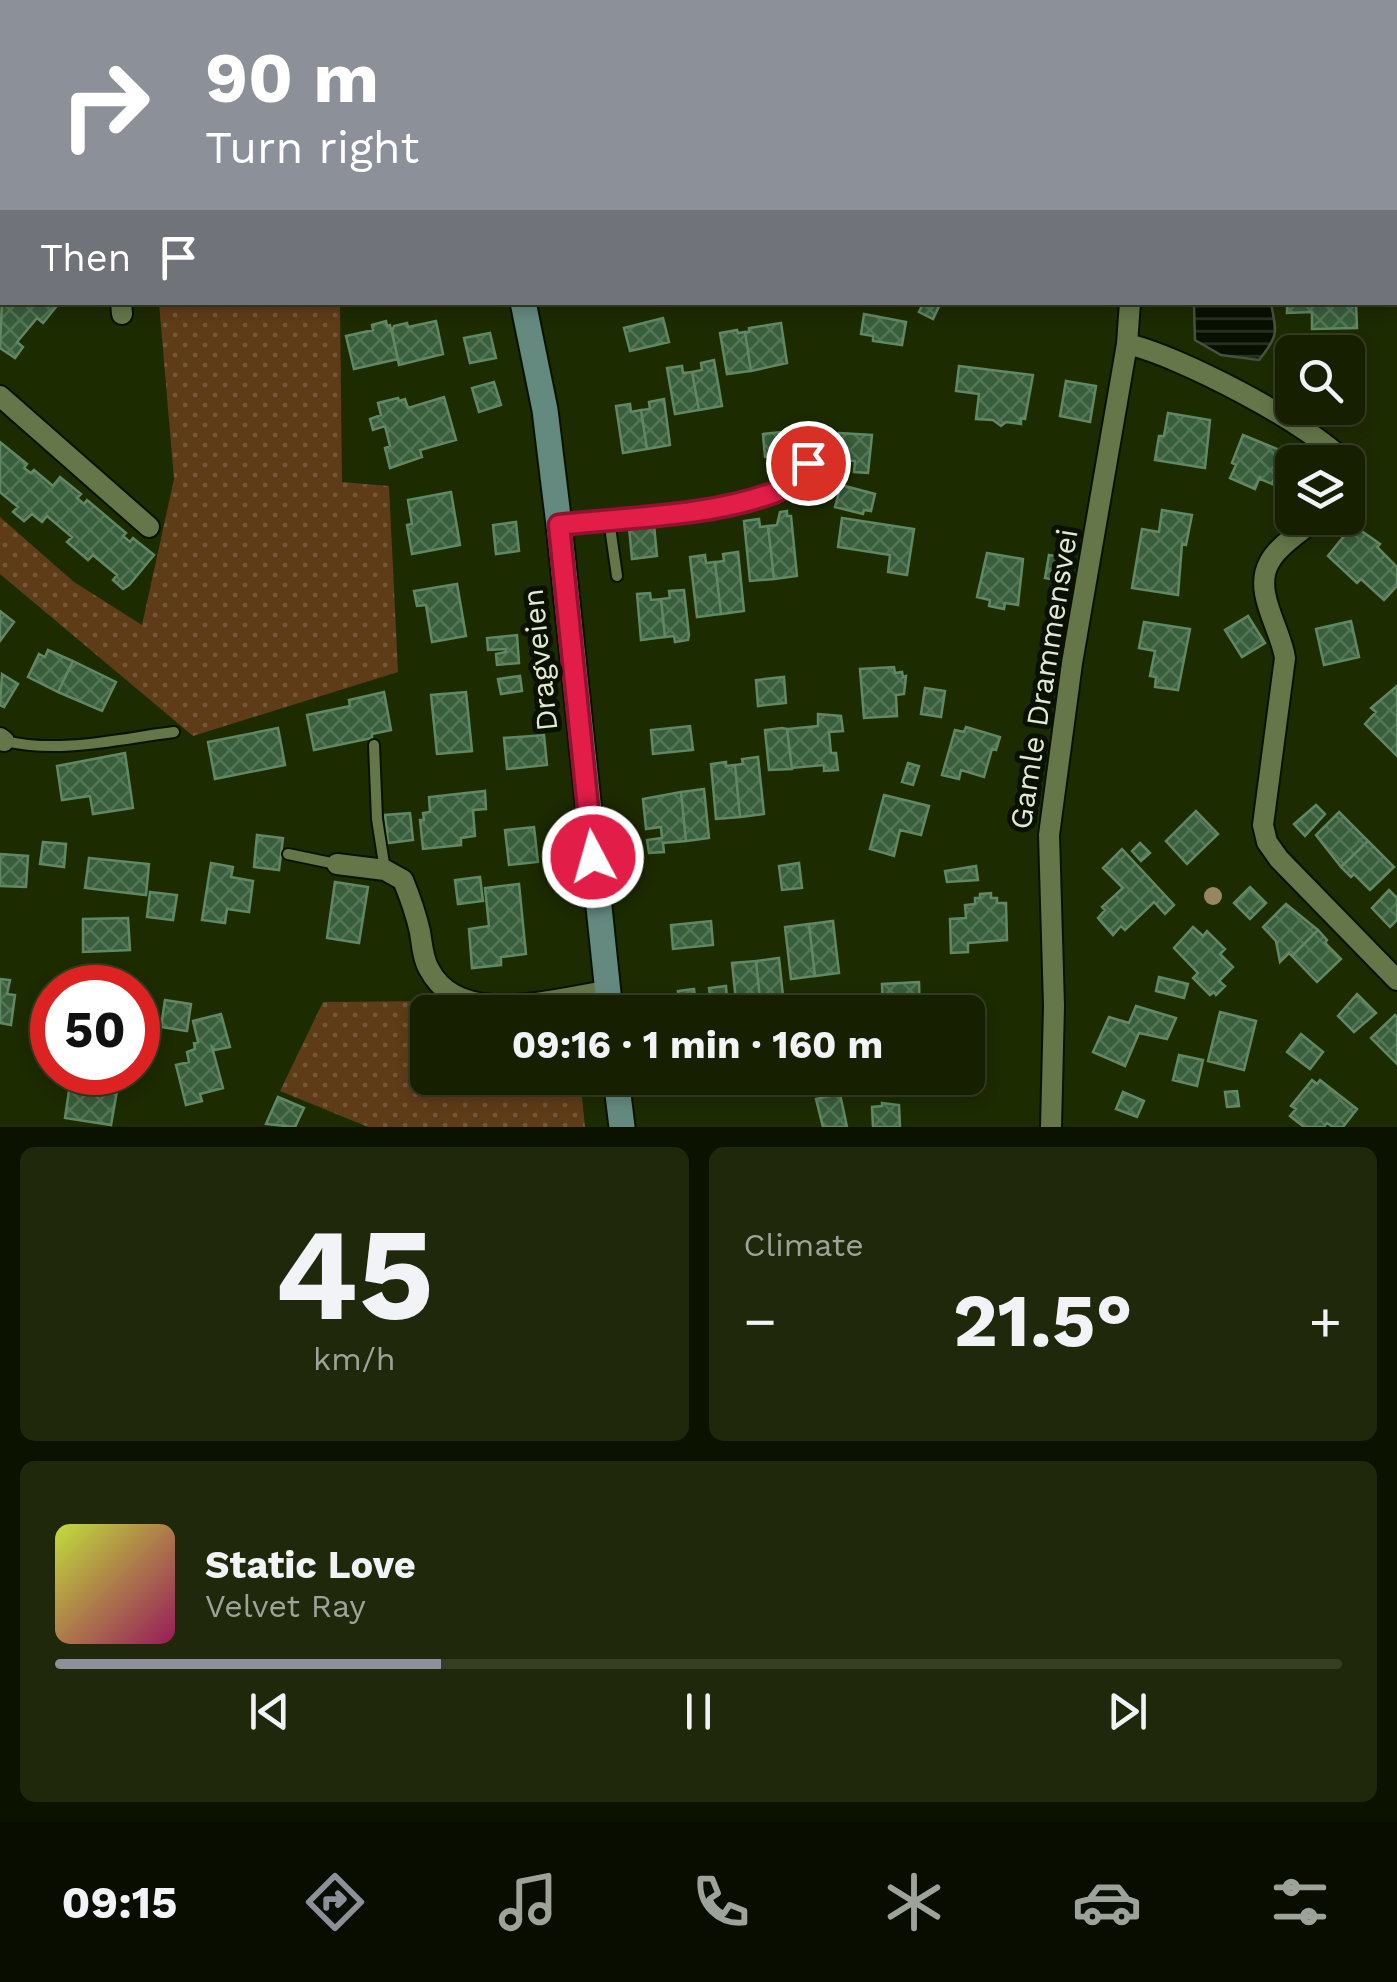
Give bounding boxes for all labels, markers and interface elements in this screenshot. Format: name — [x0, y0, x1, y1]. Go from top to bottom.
text: 90 m — [205, 37, 379, 119]
icon: right — [40, 40, 170, 170]
text: Turn right — [205, 121, 419, 174]
icon: arrive — [151, 230, 206, 285]
text: Then — [40, 236, 131, 280]
map controls — [1275, 335, 1365, 535]
button: search — [1275, 335, 1365, 425]
pin — [766, 421, 851, 506]
icon: arrive — [781, 436, 836, 491]
button: layers — [1275, 445, 1365, 535]
street label: Gamle Drammensvei — [1002, 526, 1085, 832]
street label: Dragveien — [515, 587, 564, 733]
position arrow — [541, 805, 645, 909]
speed limit sign: 50 — [30, 965, 160, 1095]
text: 09:16 · 1 min · 160 m — [512, 1023, 883, 1067]
text: 45 — [274, 1198, 434, 1351]
text: Climate — [744, 1226, 864, 1264]
text: 21.5° — [953, 1276, 1133, 1364]
text: − — [744, 1289, 777, 1353]
text: + — [1309, 1289, 1342, 1353]
text: km/h — [313, 1340, 395, 1378]
text: Static Love — [205, 1543, 416, 1587]
text: Velvet Ray — [205, 1587, 366, 1625]
icon: previous — [242, 1684, 297, 1739]
icon: pause — [671, 1684, 726, 1739]
icon: next — [1100, 1684, 1155, 1739]
icon: directions — [300, 1867, 370, 1937]
icon: music — [493, 1867, 563, 1937]
icon: phone — [686, 1867, 756, 1937]
icon: climate — [879, 1867, 949, 1937]
icon: car — [1072, 1867, 1142, 1937]
icon: filters — [1265, 1867, 1335, 1937]
text: 09:15 — [62, 1876, 177, 1929]

